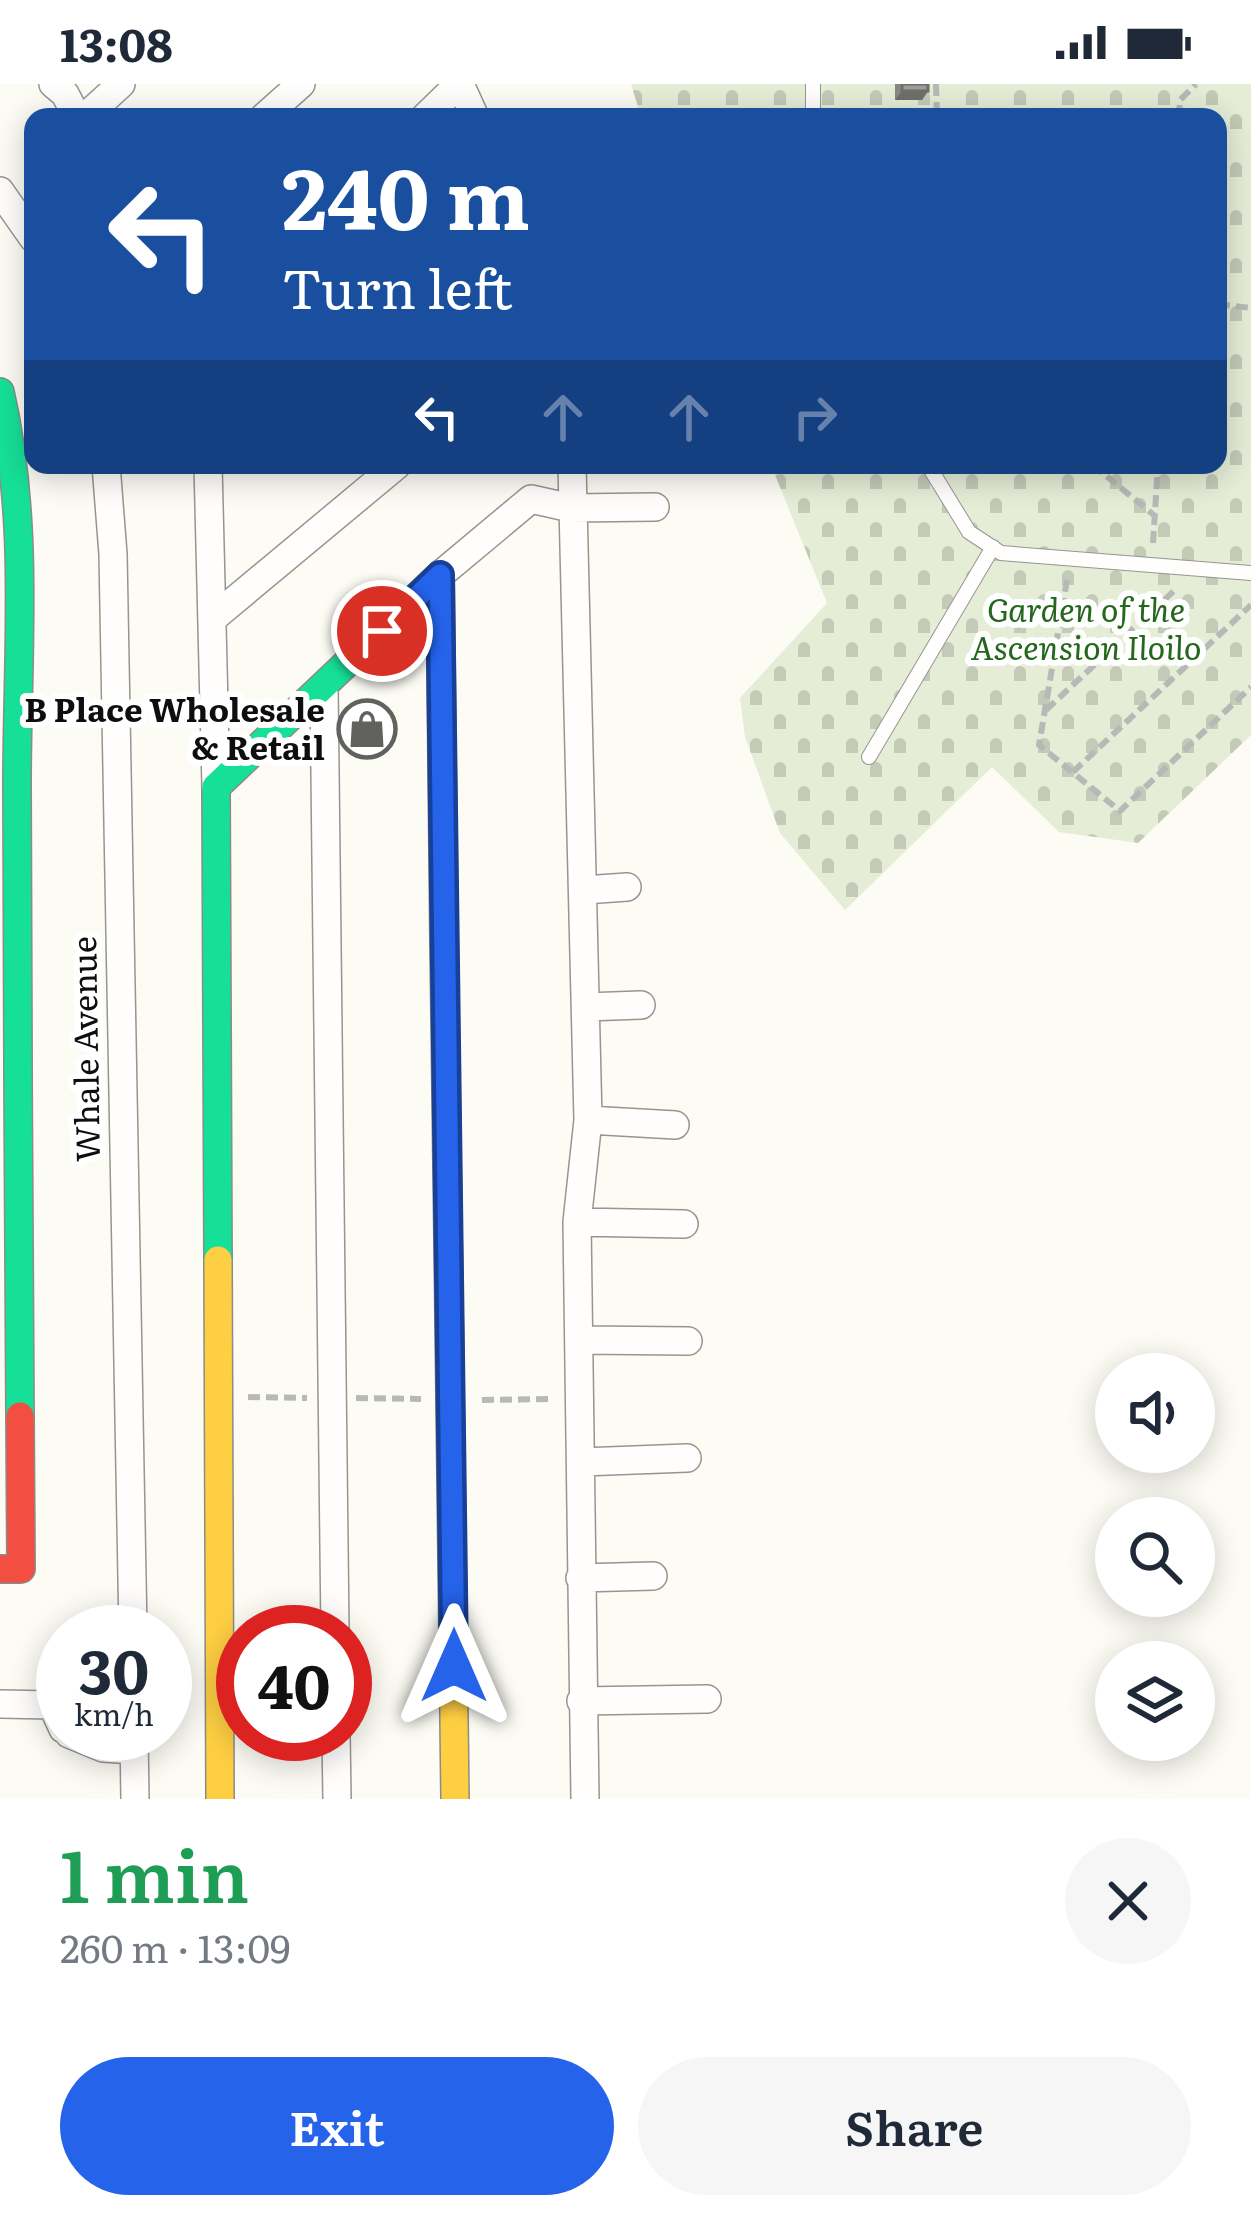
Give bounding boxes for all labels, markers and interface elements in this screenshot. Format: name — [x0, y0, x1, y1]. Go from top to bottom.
text: 13:08 — [60, 9, 173, 76]
text: 240 m — [282, 131, 530, 256]
icon: left — [84, 156, 240, 312]
text: Turn left — [282, 245, 513, 326]
icon: left — [404, 384, 470, 450]
icon: ahead — [530, 384, 596, 450]
icon: ahead — [656, 384, 722, 450]
icon: right — [782, 384, 848, 450]
pin — [331, 580, 433, 682]
park label: Garden of the Ascension Iloilo — [971, 583, 1201, 670]
icon: arrive — [349, 598, 415, 664]
place label: B Place Wholesale & Retail — [24, 683, 325, 770]
shop icon: B Place Wholesale & Retail — [336, 698, 398, 760]
street label: Whale Avenue — [57, 936, 110, 1162]
map controls — [1095, 1353, 1215, 1761]
button: sound — [1095, 1353, 1215, 1473]
button: search — [1095, 1497, 1215, 1617]
position arrow — [391, 1603, 517, 1729]
speed limit sign: 40 — [216, 1605, 372, 1761]
text: 30 — [79, 1623, 149, 1712]
button: layers — [1095, 1641, 1215, 1761]
text: km/h — [74, 1691, 154, 1735]
text: 1 min — [60, 1818, 249, 1925]
button: close — [1065, 1838, 1191, 1964]
text: 260 m · 13:09 — [60, 1917, 290, 1975]
button: Exit — [60, 2057, 614, 2195]
button: Share — [638, 2057, 1191, 2195]

